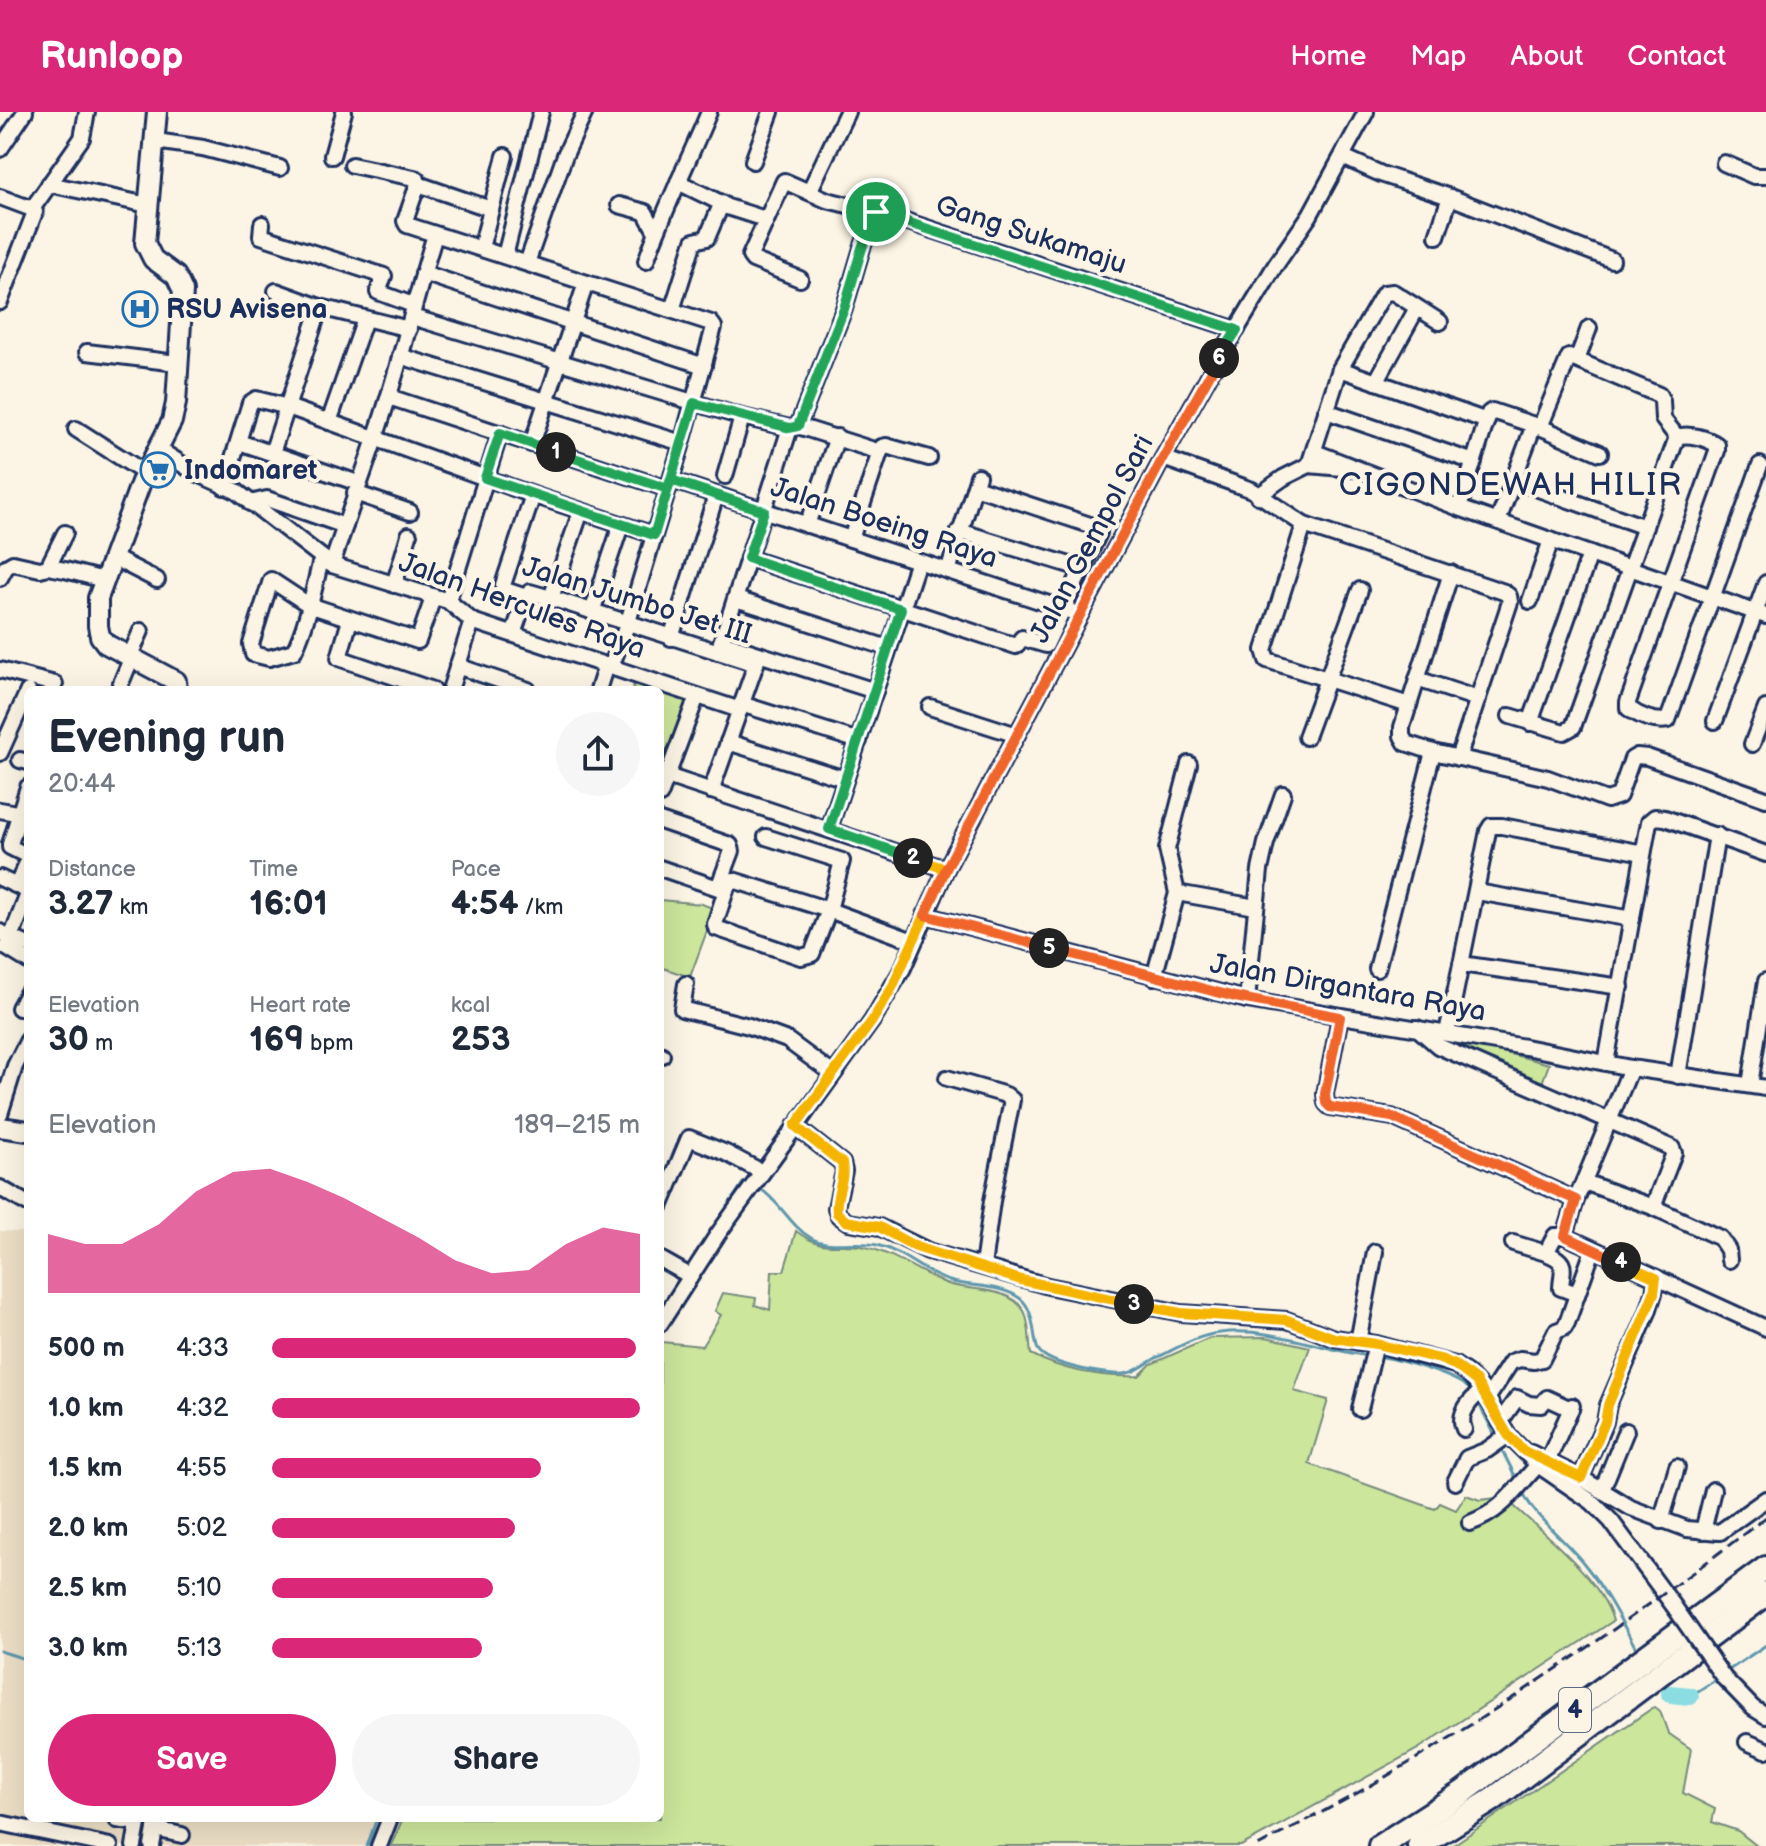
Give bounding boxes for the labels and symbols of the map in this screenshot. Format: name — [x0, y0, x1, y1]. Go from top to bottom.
pin — [842, 178, 910, 246]
street label: Gang Sukamaju — [931, 189, 1131, 281]
hospital icon: RSU Avisena — [121, 290, 159, 328]
place label: RSU Avisena — [166, 293, 328, 326]
pin: 6 — [1199, 338, 1239, 378]
street label: Jalan Gempol Sari — [1023, 429, 1161, 649]
pin: 1 — [536, 432, 576, 472]
supermarket icon: Indomaret — [139, 451, 177, 489]
place label: Indomaret — [184, 454, 317, 487]
district label: CIGONDEWAH HILIR — [1339, 466, 1683, 505]
street label: Jalan Boeing Raya — [766, 471, 1002, 575]
street label: Jalan Hercules Raya — [394, 546, 650, 666]
street label: Jalan Jumbo Jet III — [518, 550, 756, 652]
pin: 2 — [893, 838, 933, 878]
pin: 5 — [1029, 928, 1069, 968]
street label: Jalan Dirgantara Raya — [1207, 947, 1489, 1029]
pin: 4 — [1601, 1242, 1641, 1282]
pin: 3 — [1114, 1284, 1154, 1324]
road number: 4 — [1559, 1688, 1591, 1732]

